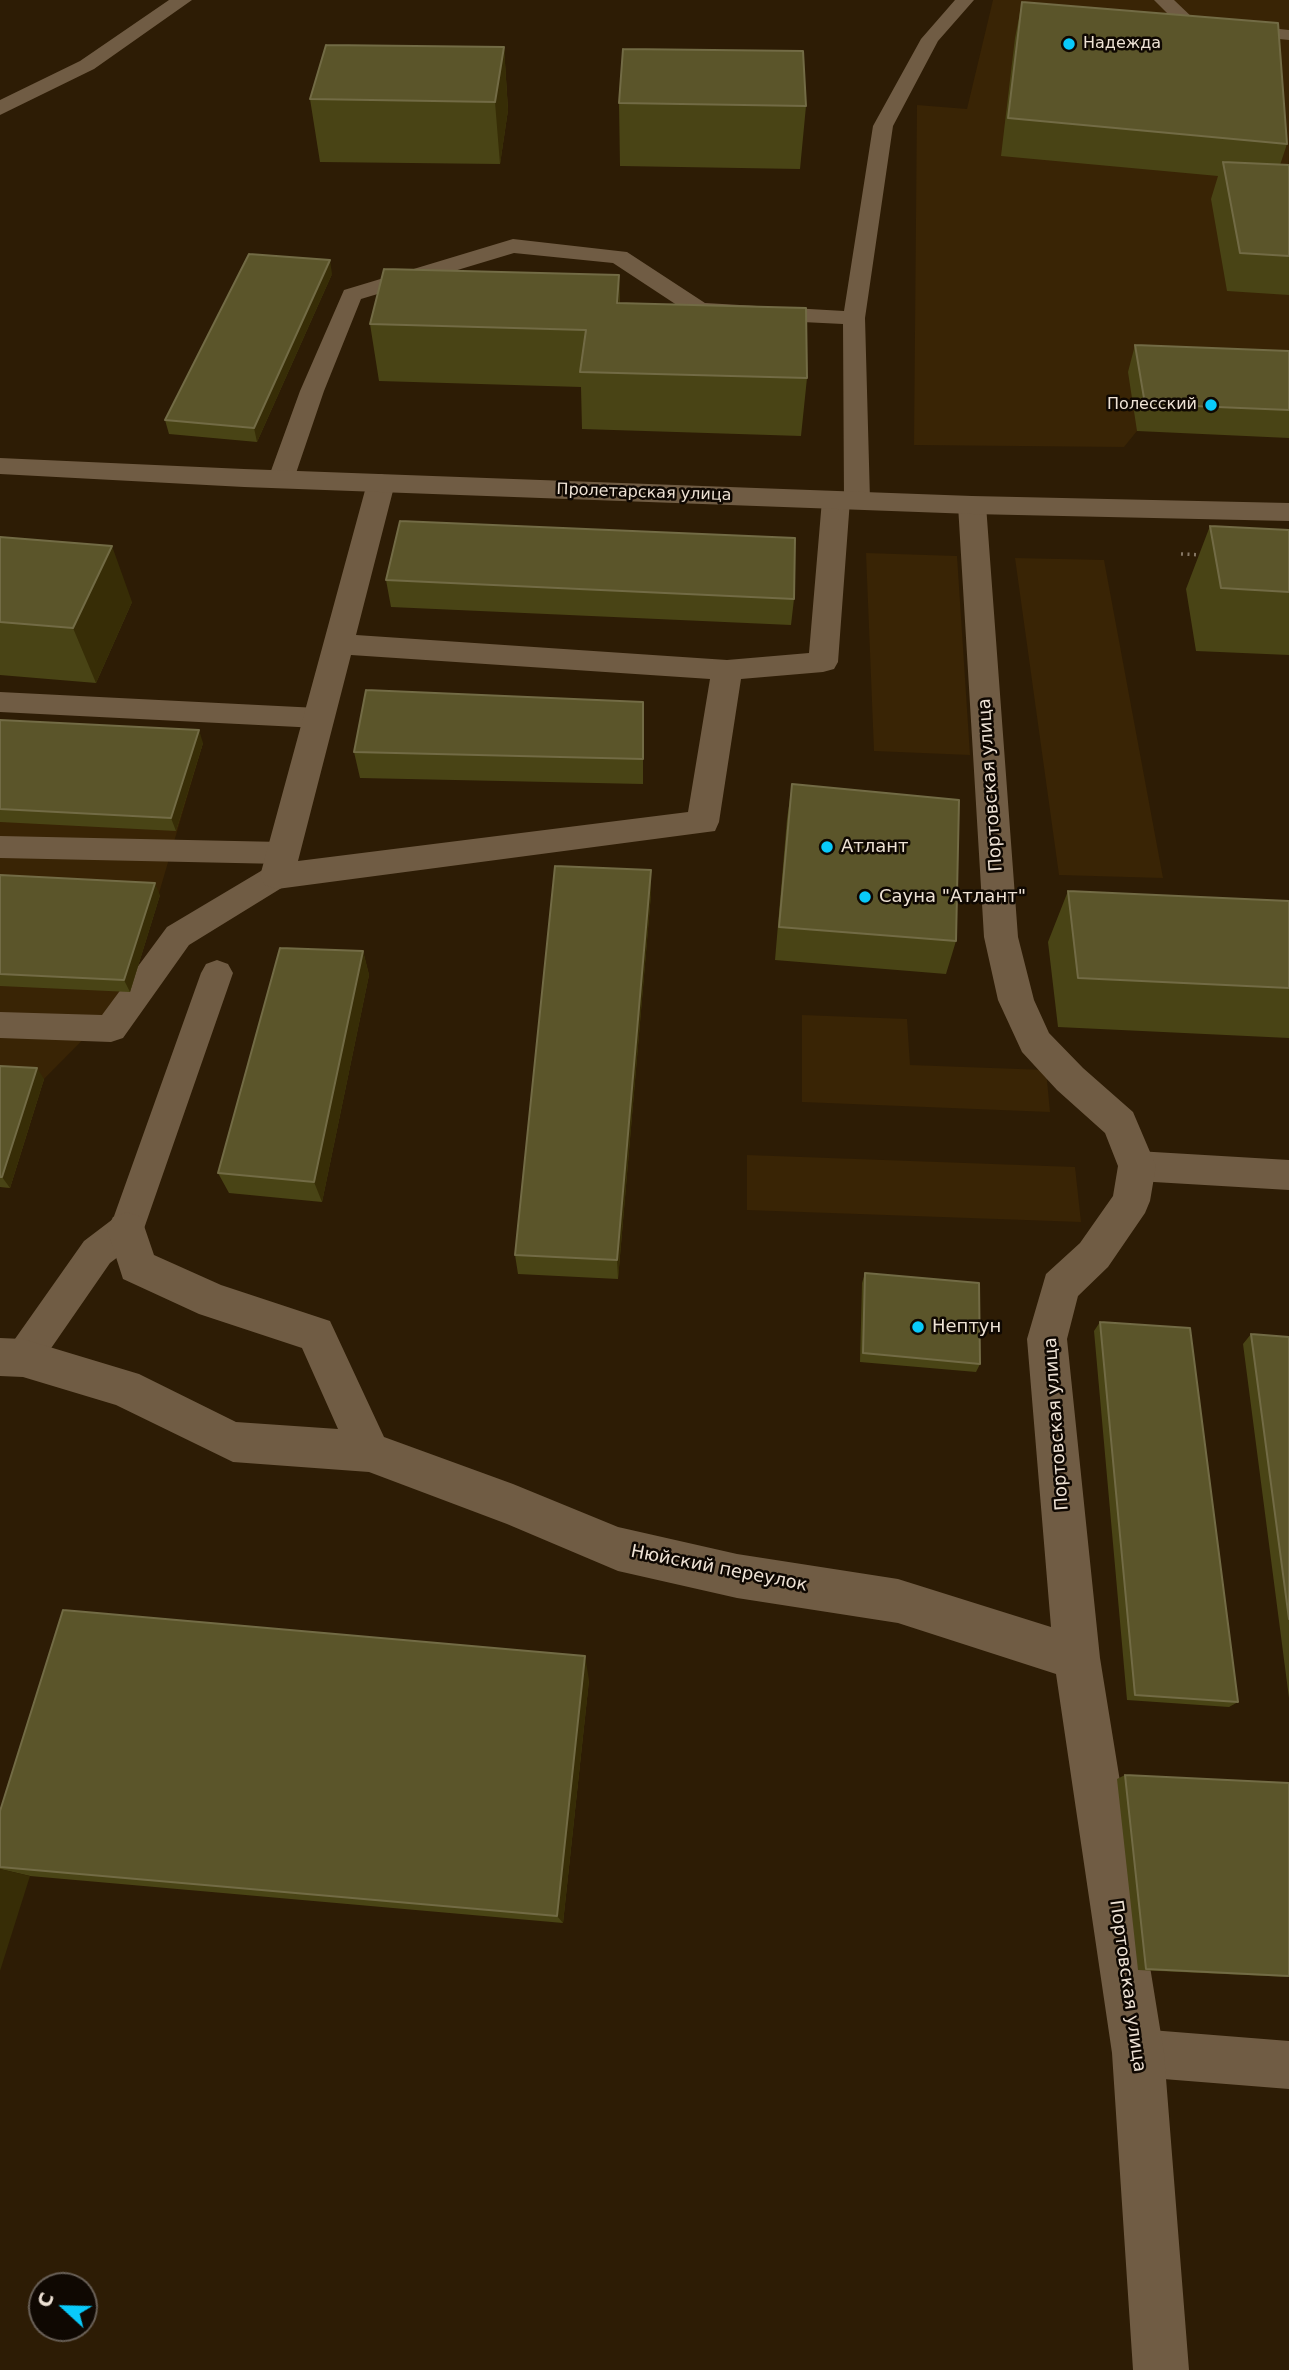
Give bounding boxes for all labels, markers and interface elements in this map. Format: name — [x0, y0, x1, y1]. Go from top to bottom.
place label: Надежда — [1083, 34, 1161, 54]
marker: Надежда — [1061, 36, 1077, 52]
place label: Полесский — [1107, 395, 1197, 415]
marker: Полесский — [1203, 397, 1219, 413]
street label: Пролетарская улица — [556, 480, 732, 506]
street label: Портовская улица — [974, 698, 1008, 872]
place label: Атлант — [841, 836, 909, 858]
marker: Атлант — [819, 839, 835, 855]
place label: Сауна "Атлант" — [879, 886, 1026, 908]
marker: Сауна "Атлант" — [857, 889, 873, 905]
place label: Нептун — [932, 1316, 1001, 1338]
marker: Нептун — [910, 1319, 926, 1335]
street label: Портовская улица — [1040, 1337, 1074, 1511]
street label: Нюйский переулок — [629, 1541, 809, 1597]
street label: Портовская улица — [1104, 1899, 1150, 2073]
north arrow — [28, 2272, 98, 2342]
text: С — [33, 2289, 58, 2310]

